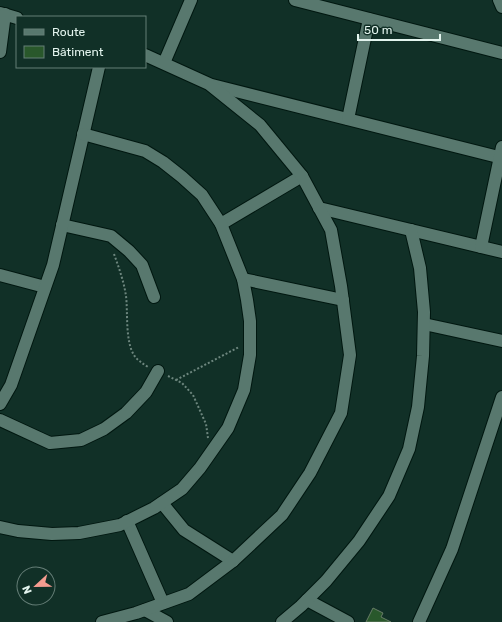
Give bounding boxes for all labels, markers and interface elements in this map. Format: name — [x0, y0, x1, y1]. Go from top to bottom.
legend — [16, 16, 146, 68]
scale bar — [358, 16, 440, 42]
text: 50 m — [364, 23, 392, 37]
text: Route — [52, 25, 86, 39]
text: Bâtiment — [52, 45, 104, 59]
north arrow — [16, 566, 56, 606]
text: N — [20, 583, 35, 596]

